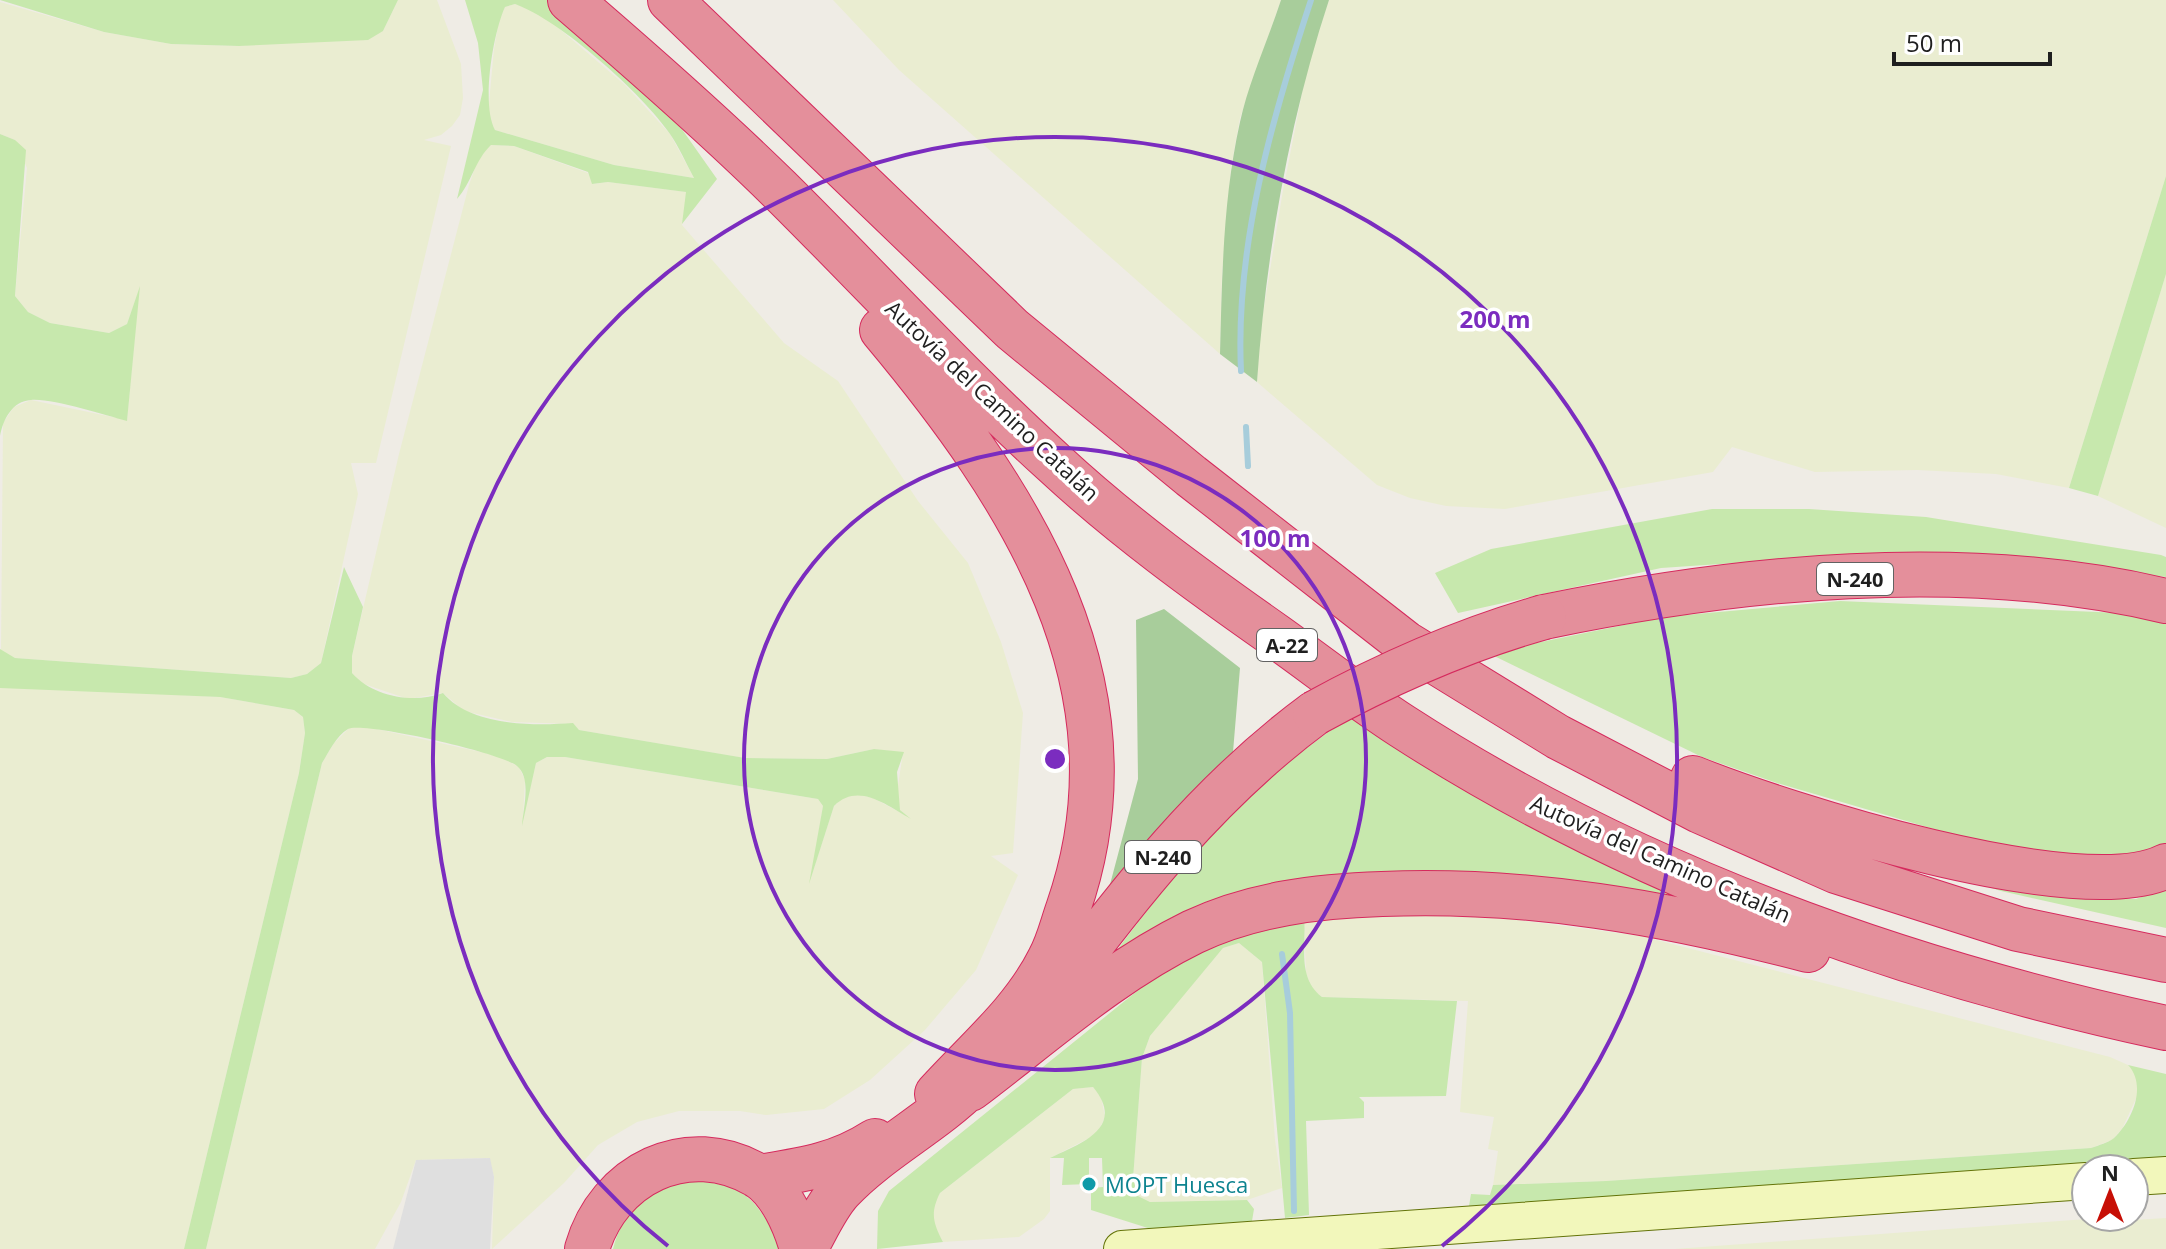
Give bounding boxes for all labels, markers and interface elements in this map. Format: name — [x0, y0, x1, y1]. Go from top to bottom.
scale bar — [1894, 16, 2050, 66]
text: 50 m — [1906, 26, 1962, 59]
street label: Autovía del Camino Catalán — [880, 293, 1106, 507]
text: 200 m — [1460, 302, 1530, 335]
text: 100 m — [1240, 521, 1310, 554]
road number: N-240 — [1817, 563, 1893, 595]
road number: A-22 — [1257, 629, 1317, 661]
centre of rings — [1041, 745, 1069, 773]
street label: Autovía del Camino Catalán — [1526, 787, 1796, 929]
road number: N-240 — [1125, 841, 1201, 873]
north arrow — [2070, 1153, 2150, 1233]
text: N — [2101, 1157, 2119, 1187]
place label: MOPT Huesca — [1105, 1169, 1248, 1199]
marker: MOPT Huesca — [1080, 1175, 1098, 1193]

